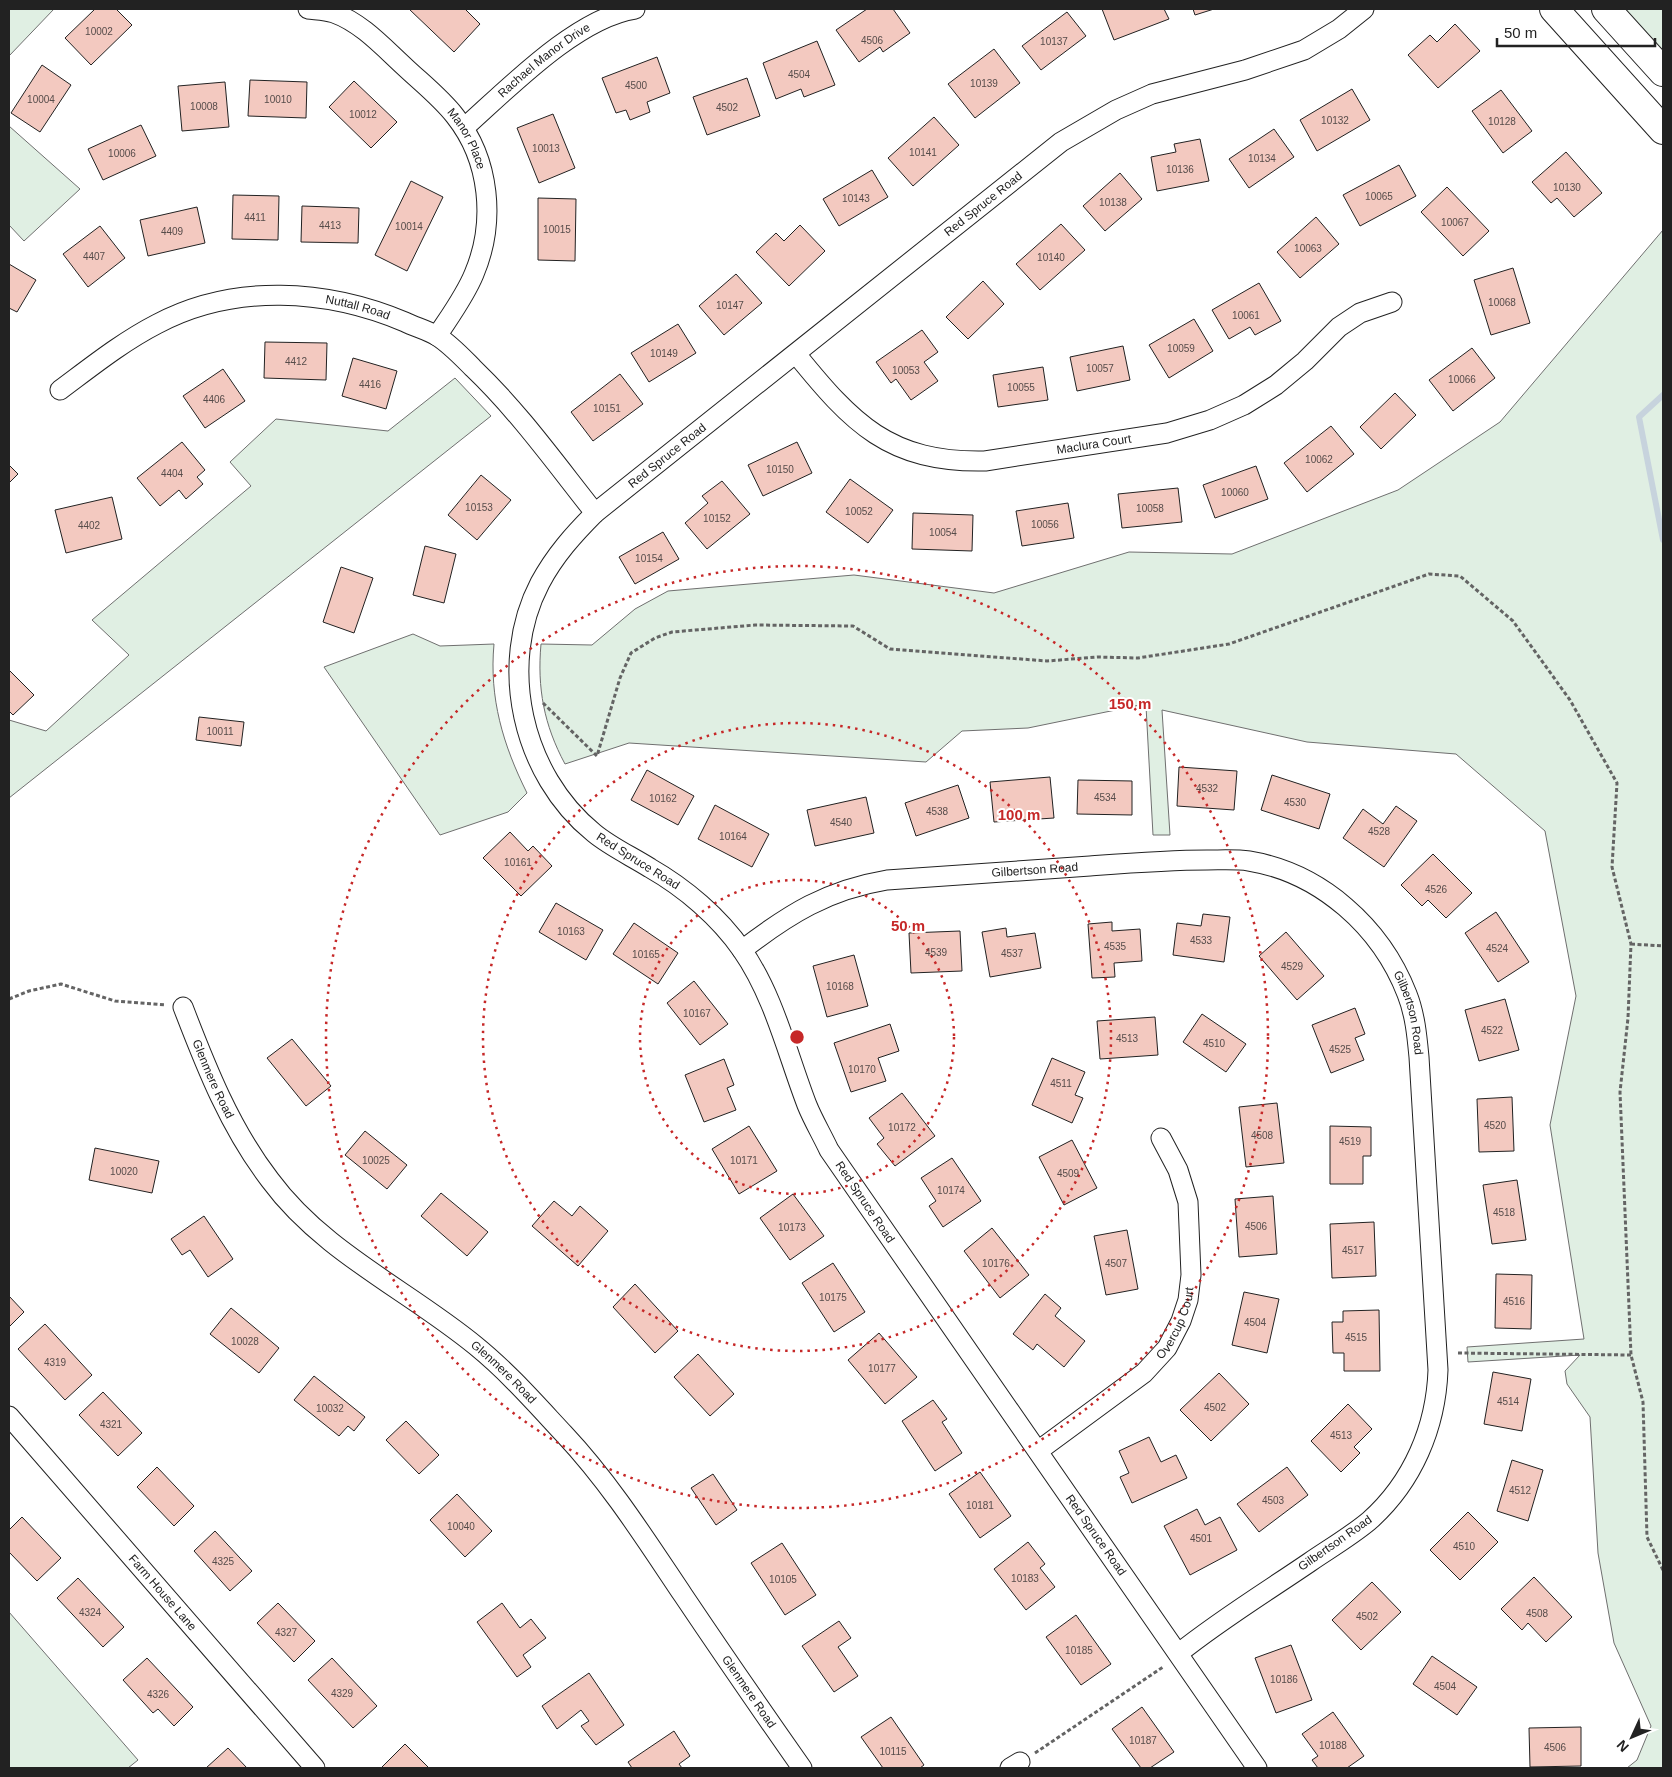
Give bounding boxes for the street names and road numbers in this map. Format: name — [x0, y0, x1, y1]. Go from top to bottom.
street label: Rachael Manor Drive — [495, 20, 593, 100]
street label: Manor Place — [445, 105, 488, 171]
street label: Red Spruce Road — [941, 169, 1025, 239]
street label: Nuttall Road — [324, 292, 392, 322]
street label: Red Spruce Road — [625, 420, 709, 491]
street label: Maclura Court — [1055, 431, 1133, 457]
street label: Red Spruce Road — [594, 830, 682, 892]
street label: Gilbertson Road — [991, 860, 1079, 880]
street label: Gilbertson Road — [1391, 968, 1426, 1055]
street label: Glenmere Road — [189, 1038, 237, 1121]
street label: Red Spruce Road — [833, 1159, 897, 1245]
street label: Overcup Court — [1153, 1286, 1197, 1362]
street label: Glenmere Road — [468, 1338, 539, 1406]
street label: Red Spruce Road — [1063, 1492, 1129, 1578]
street label: Gilbertson Road — [1295, 1512, 1375, 1574]
street label: Farm House Lane — [126, 1552, 200, 1634]
street label: Glenmere Road — [719, 1653, 779, 1731]

